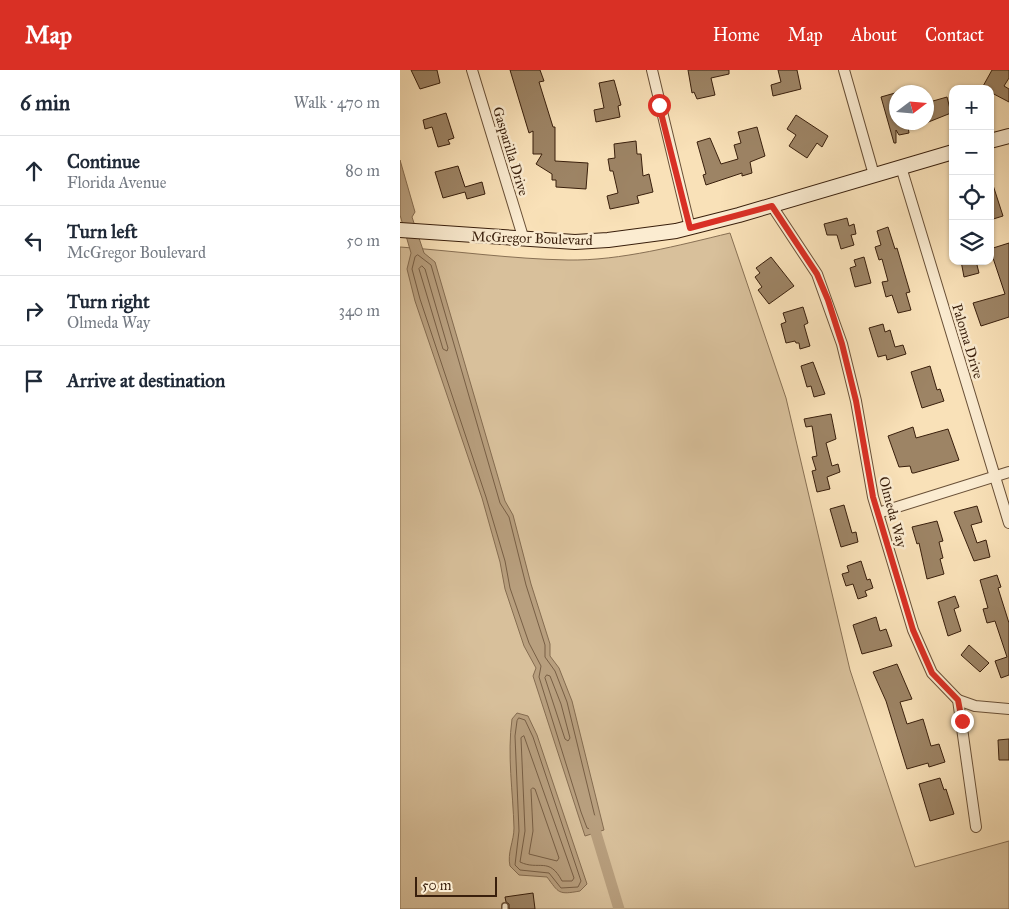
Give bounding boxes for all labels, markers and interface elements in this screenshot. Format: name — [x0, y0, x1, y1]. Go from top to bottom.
text: Map — [25, 20, 72, 50]
text: Home — [713, 24, 760, 46]
text: Map — [788, 24, 823, 46]
text: About — [851, 24, 897, 46]
text: Contact — [925, 24, 984, 46]
north arrow — [889, 85, 934, 130]
map controls — [949, 85, 994, 265]
button: + — [949, 85, 994, 130]
text: 6 min — [20, 90, 70, 116]
text: Walk · 470 m — [294, 93, 380, 112]
route start — [648, 94, 671, 117]
street label: Gasparilla Drive — [489, 105, 532, 198]
button: − — [949, 130, 994, 175]
text: Continue — [67, 150, 140, 173]
icon: ahead — [20, 157, 48, 185]
text: 80 m — [345, 161, 380, 180]
text: Florida Avenue — [67, 173, 166, 192]
button: locate — [949, 175, 994, 220]
text: Turn left — [67, 220, 137, 243]
button: layers — [949, 220, 994, 265]
icon: left — [20, 227, 48, 255]
street label: McGregor Boulevard — [471, 228, 593, 249]
text: 50 m — [346, 231, 380, 250]
text: McGregor Boulevard — [67, 243, 206, 262]
text: Turn right — [67, 290, 150, 313]
icon: right — [20, 297, 48, 325]
text: 340 m — [338, 301, 380, 320]
street label: Paloma Drive — [948, 302, 987, 381]
text: Olmeda Way — [67, 313, 150, 332]
icon: arrive — [20, 367, 48, 395]
text: Arrive at destination — [67, 369, 225, 392]
street label: Olmeda Way — [875, 475, 910, 550]
route end — [951, 710, 974, 733]
scale bar — [415, 874, 498, 897]
text: 50 m — [422, 877, 451, 894]

